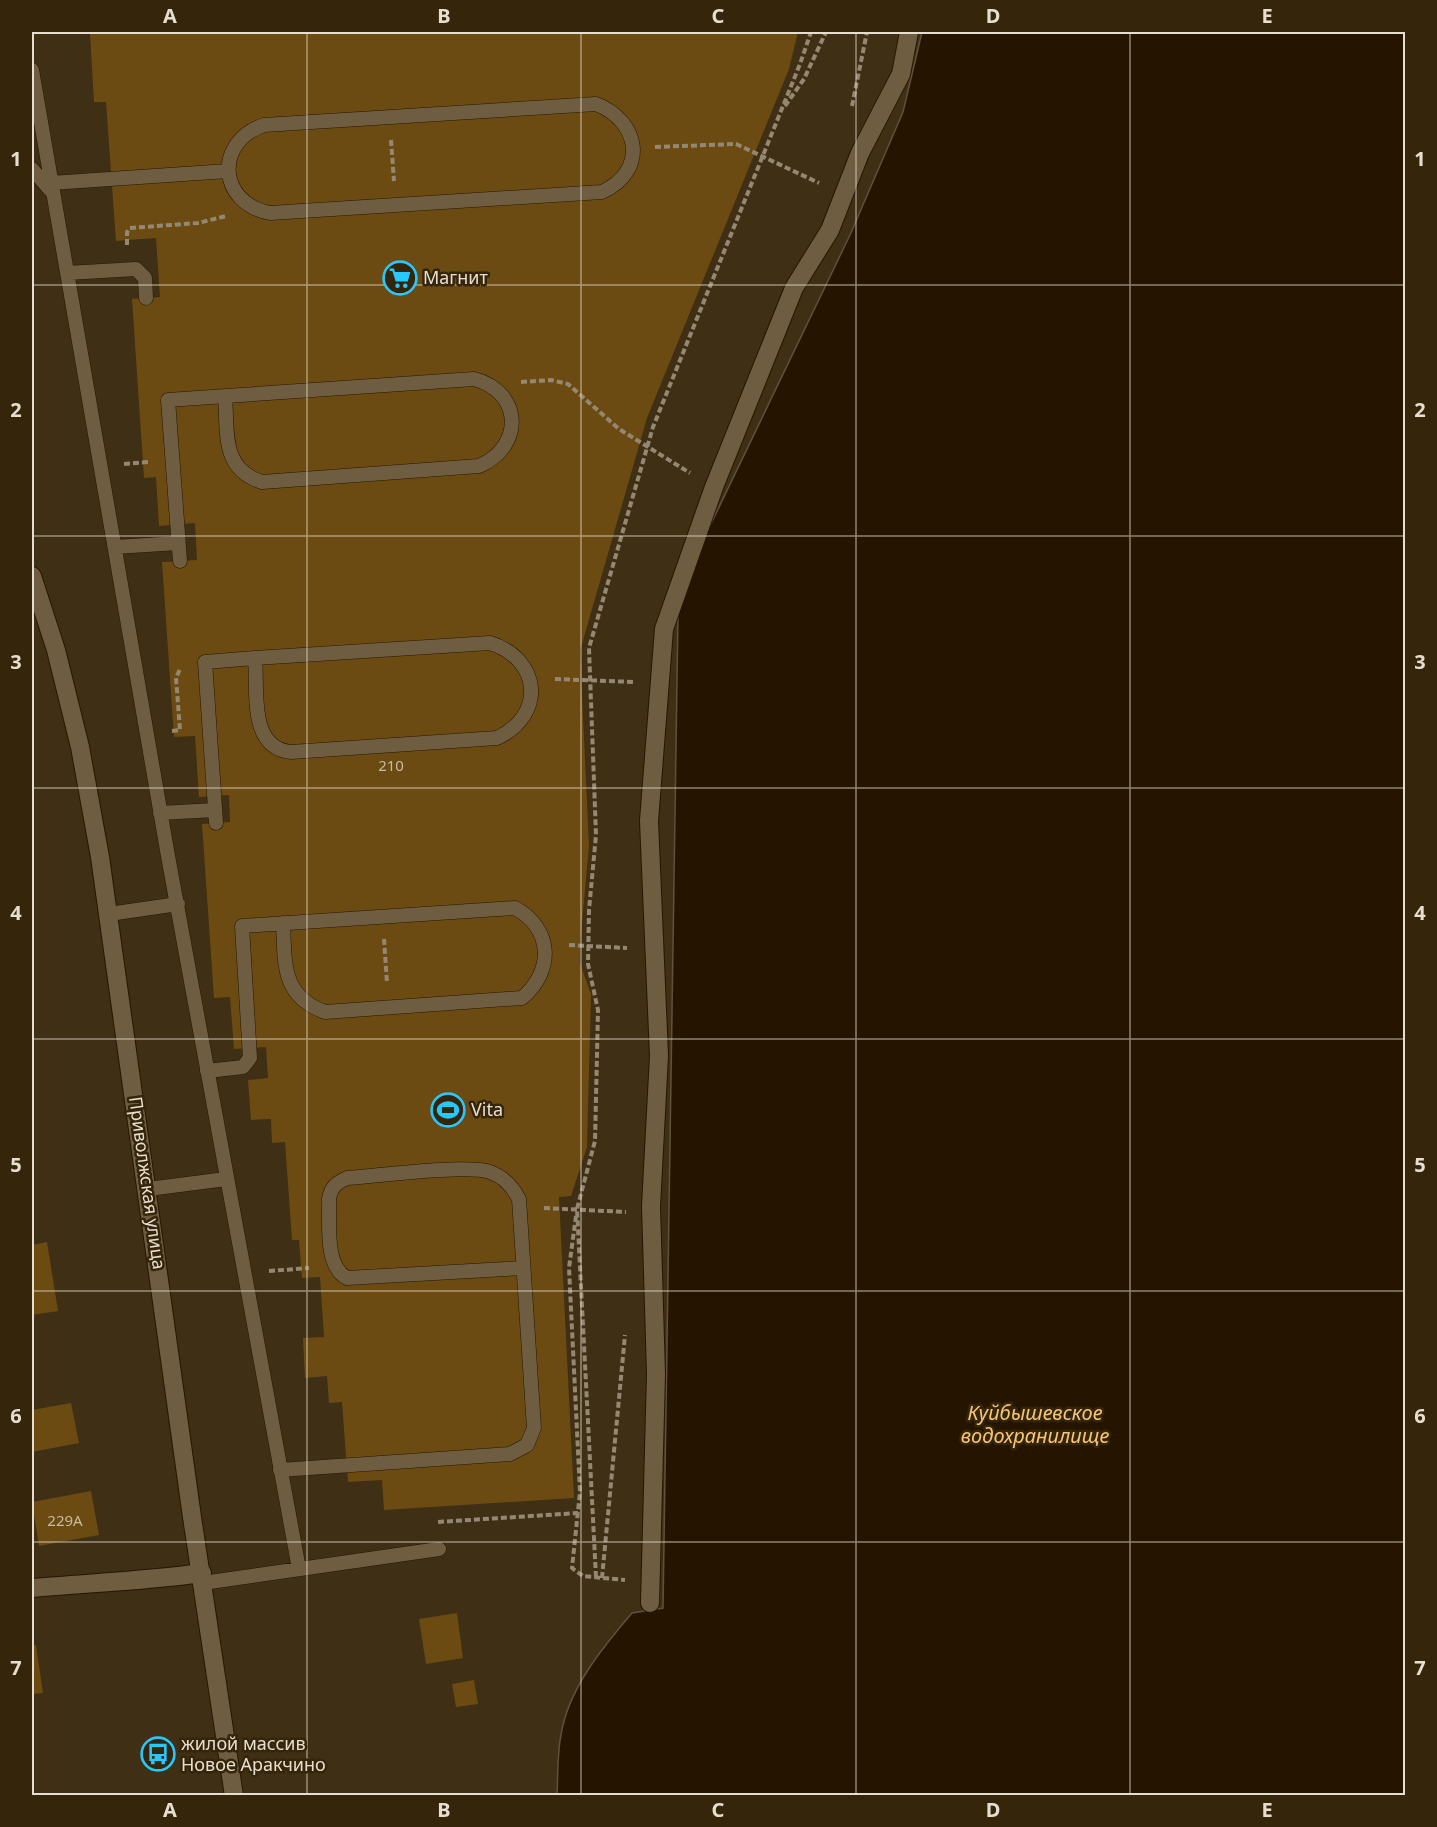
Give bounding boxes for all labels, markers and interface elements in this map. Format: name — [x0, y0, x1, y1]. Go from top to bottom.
text: A — [163, 2, 177, 29]
text: B — [437, 2, 451, 29]
text: C — [712, 2, 725, 29]
text: D — [986, 2, 1000, 29]
text: E — [1261, 2, 1273, 29]
text: 1 — [10, 145, 22, 172]
text: 1 — [1414, 145, 1426, 172]
supermarket icon: Магнит — [382, 260, 418, 296]
place label: Магнит — [423, 265, 488, 289]
text: 2 — [10, 396, 22, 423]
text: 2 — [1414, 396, 1426, 423]
text: 3 — [10, 648, 22, 675]
text: 3 — [1414, 648, 1426, 675]
house number: 210 — [378, 755, 404, 775]
text: 4 — [10, 899, 22, 926]
text: 4 — [1414, 899, 1426, 926]
sports icon: Vita — [430, 1092, 466, 1128]
street label: Приволжская улица — [124, 1095, 172, 1271]
place label: Vita — [471, 1097, 503, 1121]
text: 5 — [10, 1151, 22, 1178]
text: 5 — [1414, 1151, 1426, 1178]
water label: Куйбышевское водохранилище — [961, 1399, 1109, 1449]
text: 6 — [10, 1402, 22, 1429]
text: 6 — [1414, 1402, 1426, 1429]
house number: 229А — [47, 1510, 83, 1530]
text: 7 — [10, 1654, 22, 1681]
text: 7 — [1414, 1654, 1426, 1681]
place label: жилой массив Новое Аракчино — [181, 1731, 326, 1776]
bus stop icon: жилой массив Новое Аракчино — [140, 1736, 176, 1772]
text: A — [163, 1796, 177, 1823]
text: B — [437, 1796, 451, 1823]
text: C — [712, 1796, 725, 1823]
text: D — [986, 1796, 1000, 1823]
text: E — [1261, 1796, 1273, 1823]

